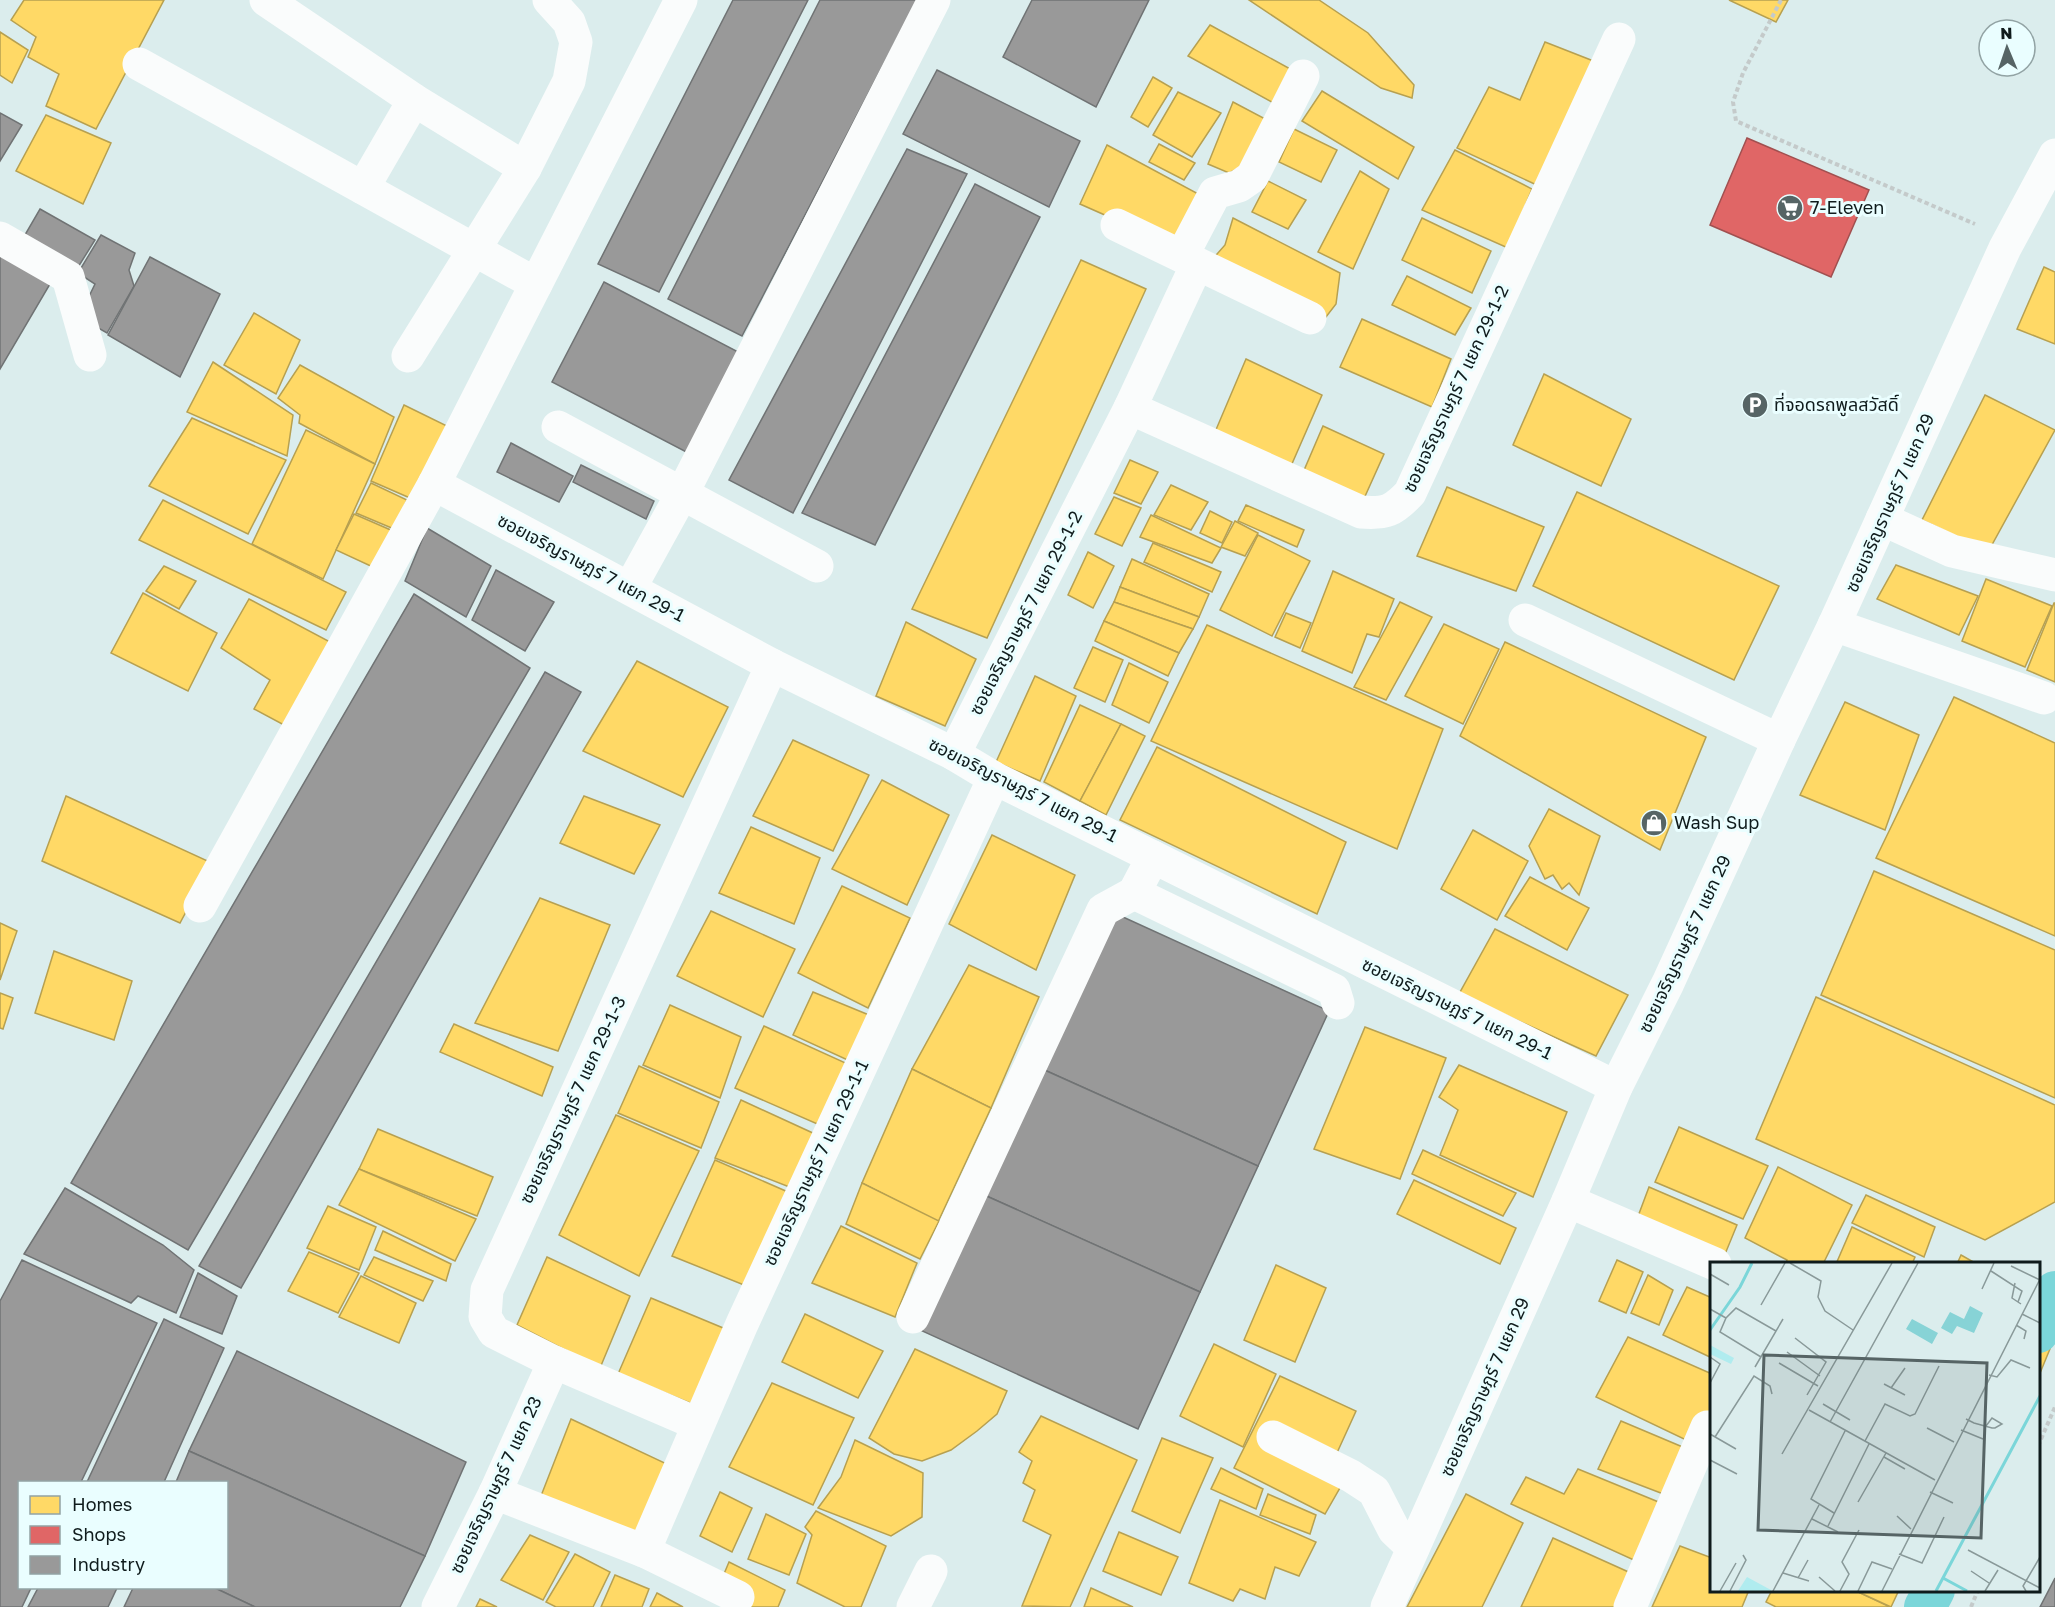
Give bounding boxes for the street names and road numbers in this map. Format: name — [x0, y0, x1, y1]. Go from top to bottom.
street label: ซอยเจริญราษฎร์ 7 แยก 29-1-2 — [1397, 281, 1513, 496]
street label: ซอยเจริญราษฎร์ 7 แยก 29 — [1840, 410, 1938, 595]
street label: ซอยเจริญราษฎร์ 7 แยก 29-1-2 — [964, 507, 1086, 718]
street label: ซอยเจริญราษฎร์ 7 แยก 29-1 — [494, 508, 689, 626]
street label: ซอยเจริญราษฎร์ 7 แยก 29-1 — [925, 732, 1122, 846]
street label: ซอยเจริญราษฎร์ 7 แยก 29 — [1633, 851, 1735, 1036]
street label: ซอยเจริญราษฎร์ 7 แยก 29-1 — [1359, 952, 1556, 1064]
street label: ซอยเจริญราษฎร์ 7 แยก 29-1-3 — [514, 992, 630, 1207]
street label: ซอยเจริญราษฎร์ 7 แยก 29-1-1 — [758, 1056, 873, 1269]
street label: ซอยเจริญราษฎร์ 7 แยก 29 — [1435, 1294, 1533, 1479]
street label: ซอยเจริญราษฎร์ 7 แยก 23 — [444, 1392, 546, 1577]

